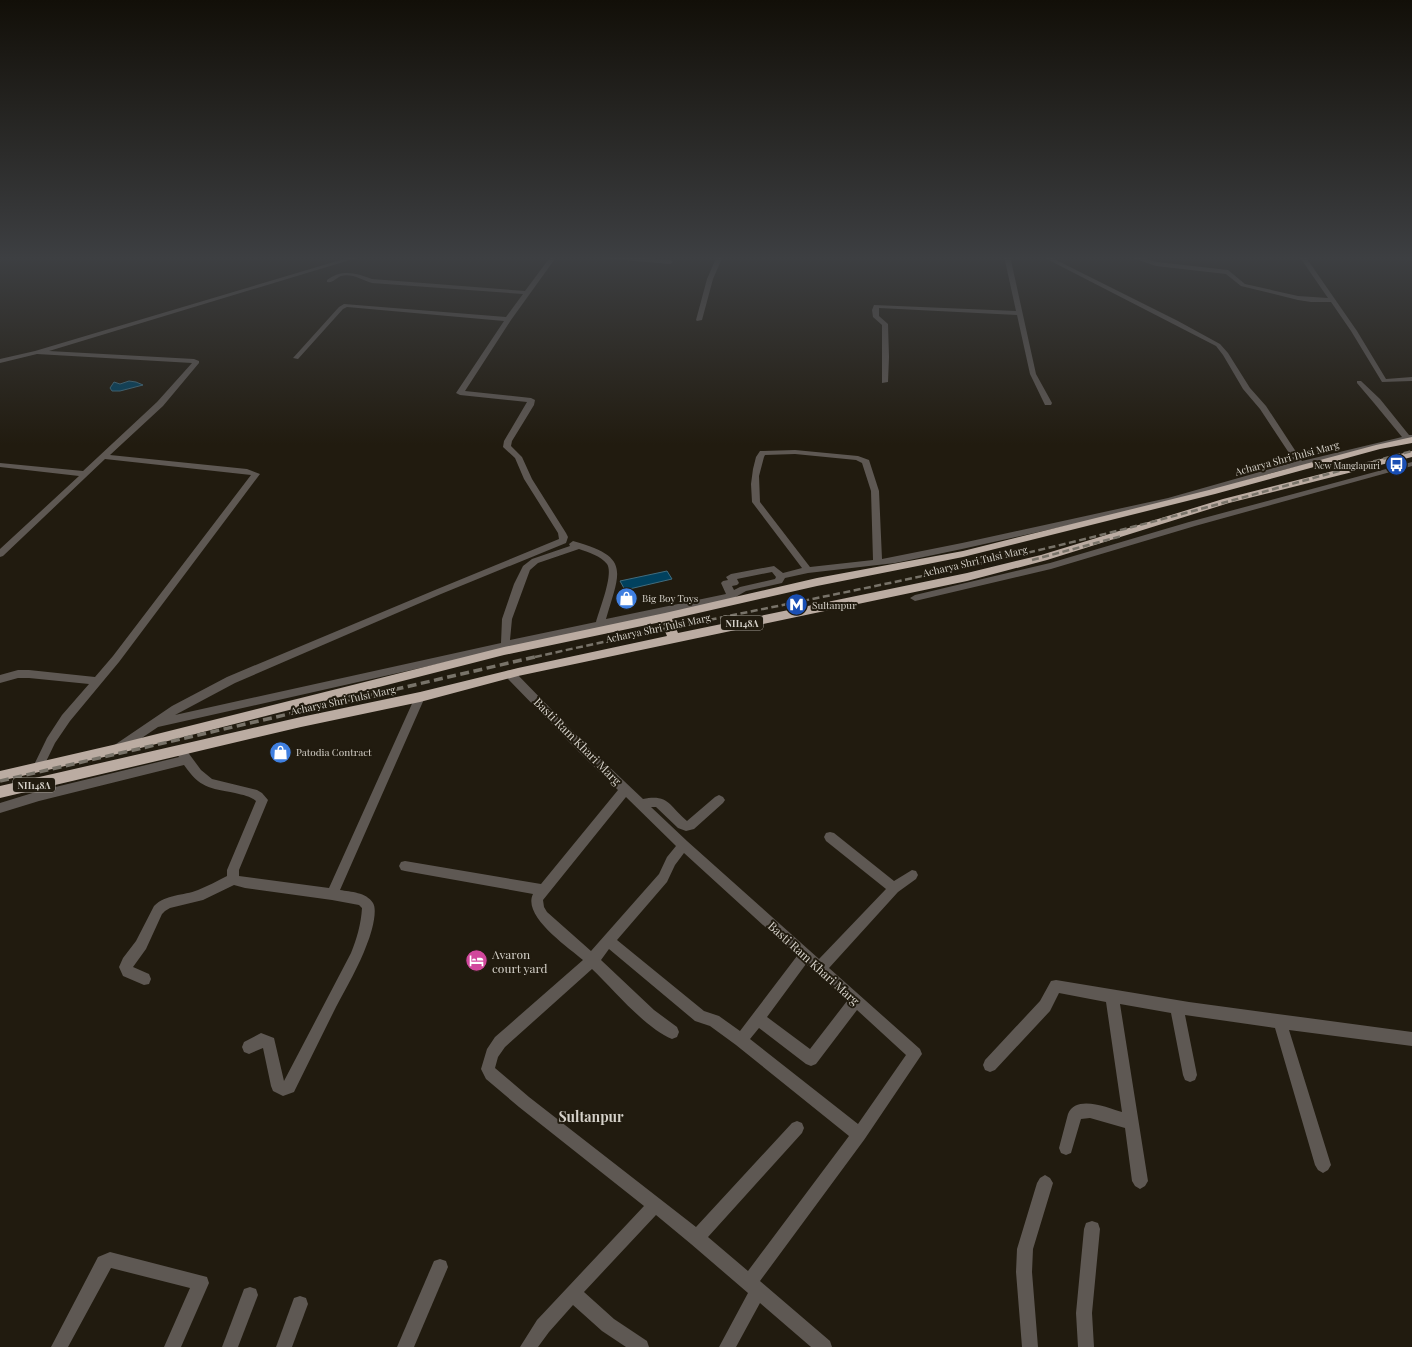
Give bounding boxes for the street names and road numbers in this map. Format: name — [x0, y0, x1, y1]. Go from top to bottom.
street label: Acharya Shri Tulsi Marg — [1232, 437, 1341, 479]
street label: Acharya Shri Tulsi Marg — [920, 542, 1029, 580]
street label: Acharya Shri Tulsi Marg — [603, 610, 713, 646]
road number: NH148A — [721, 616, 763, 630]
street label: Acharya Shri Tulsi Marg — [288, 682, 398, 718]
street label: Basti Ram Khari Marg — [531, 694, 626, 789]
road number: NH148A — [13, 778, 55, 792]
street label: Basti Ram Khari Marg — [765, 918, 864, 1009]

